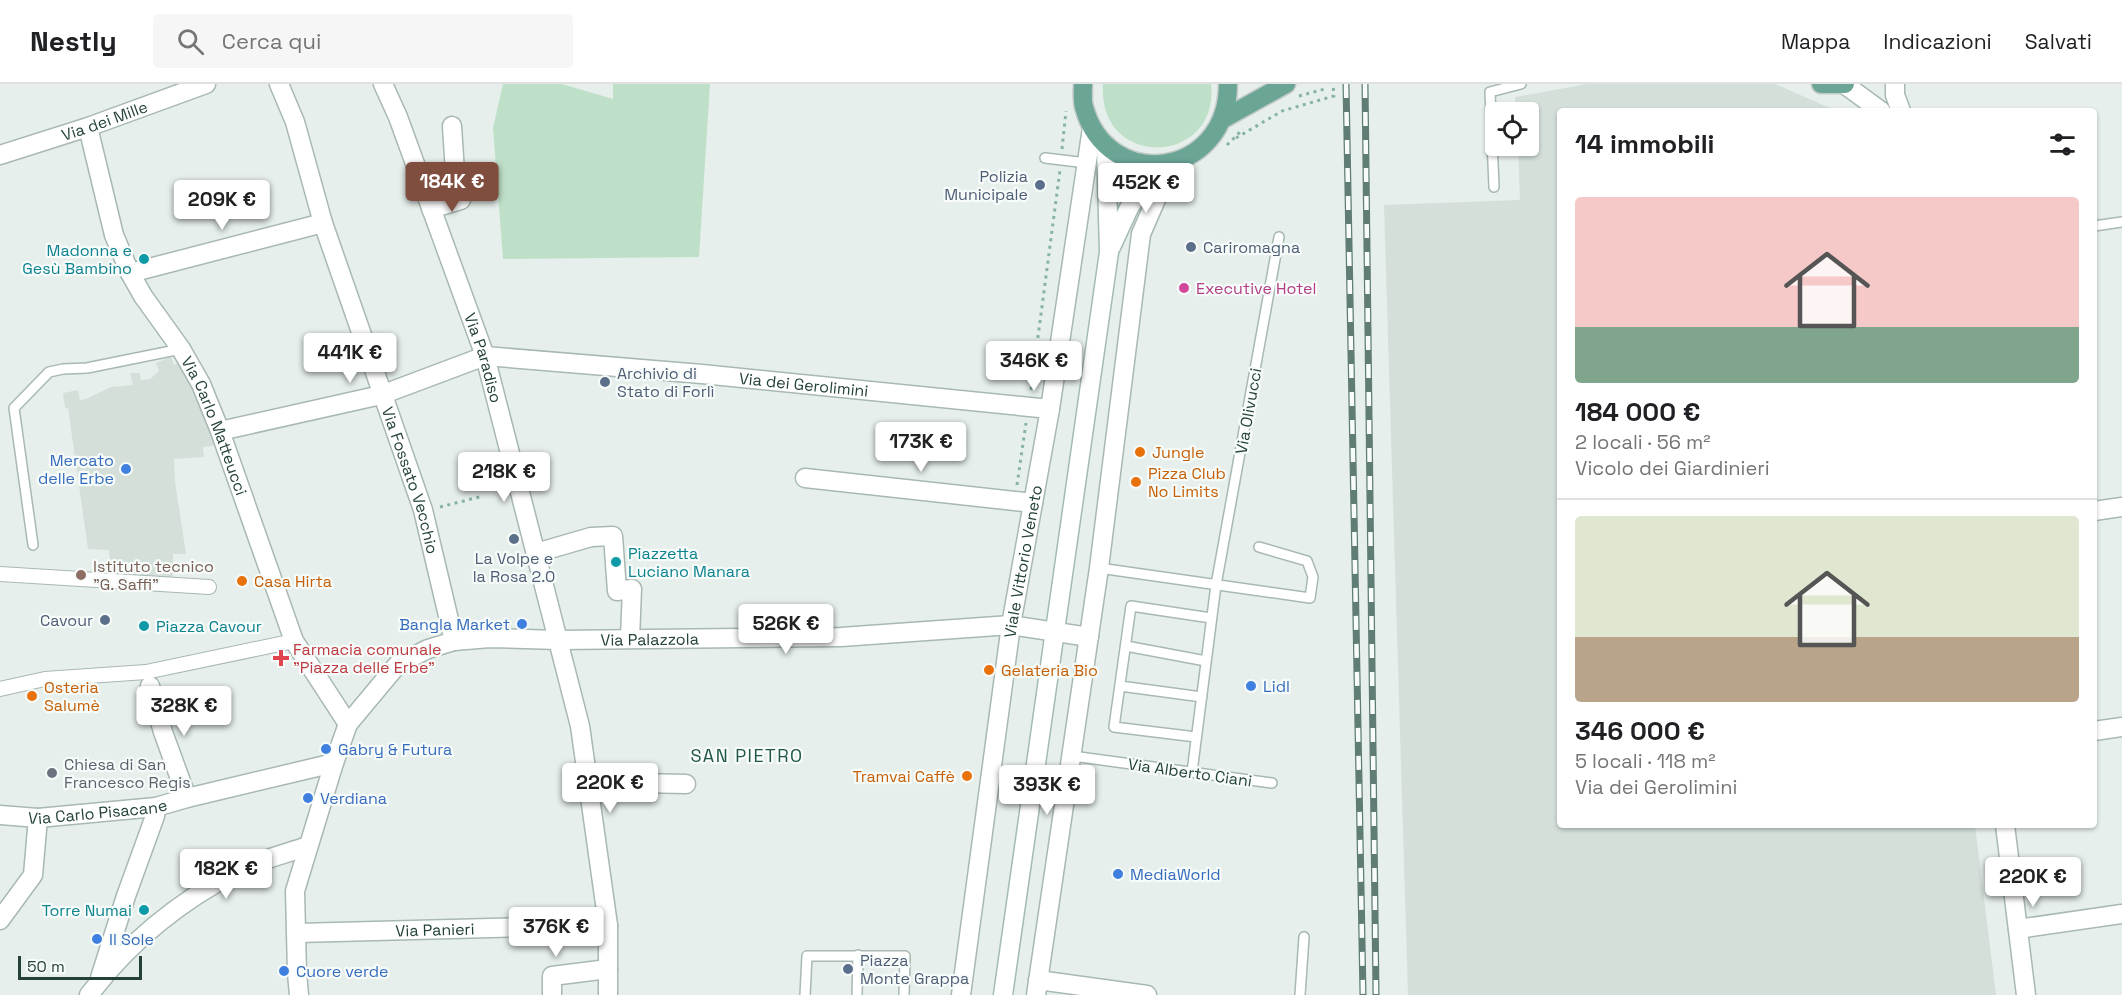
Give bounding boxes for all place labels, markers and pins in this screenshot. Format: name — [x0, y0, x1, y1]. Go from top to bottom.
pin: 184K € — [403, 162, 501, 213]
pin: 452K € — [1097, 163, 1195, 214]
place label: Polizia Municipale — [944, 166, 1028, 205]
marker: Polizia Municipale — [1033, 178, 1047, 192]
pin: 209K € — [173, 180, 271, 231]
place label: Cariromagna — [1203, 237, 1300, 258]
place label: Madonna e Gesù Bambino — [22, 240, 132, 279]
marker: Cariromagna — [1184, 240, 1198, 254]
marker: Madonna e Gesù Bambino — [137, 252, 151, 266]
place label: Executive Hotel — [1196, 278, 1317, 299]
marker: Executive Hotel — [1177, 281, 1191, 295]
pin: 441K € — [301, 333, 399, 384]
pin: 346K € — [985, 341, 1083, 392]
place label: Archivio di Stato di Forlì — [617, 363, 715, 402]
marker: Archivio di Stato di Forlì — [598, 375, 612, 389]
pin: 173K € — [872, 422, 970, 473]
place label: Jungle — [1152, 442, 1204, 463]
marker: Jungle — [1133, 445, 1147, 459]
place label: Mercato delle Erbe — [38, 450, 114, 489]
pin: 218K € — [455, 452, 553, 503]
marker: Mercato delle Erbe — [119, 462, 133, 476]
place label: Pizza Club No Limits — [1148, 463, 1226, 502]
marker: Pizza Club No Limits — [1129, 475, 1143, 489]
marker: La Volpe e la Rosa 2.0 — [507, 532, 521, 546]
place label: Piazzetta Luciano Manara — [628, 543, 750, 582]
place label: La Volpe e la Rosa 2.0 — [473, 548, 555, 587]
marker: Piazzetta Luciano Manara — [609, 555, 623, 569]
place label: Istituto tecnico "G. Saffi" — [93, 556, 214, 595]
marker: Istituto tecnico "G. Saffi" — [74, 568, 88, 582]
place label: Casa Hirta — [254, 571, 332, 592]
marker: Casa Hirta — [235, 574, 249, 588]
pin: 526K € — [737, 604, 835, 655]
place label: Cavour — [40, 610, 93, 631]
marker: Cavour — [98, 613, 112, 627]
place label: Bangla Market — [399, 614, 510, 635]
place label: Piazza Cavour — [156, 616, 262, 637]
marker: Bangla Market — [515, 617, 529, 631]
marker: Piazza Cavour — [137, 619, 151, 633]
place label: Farmacia comunale "Piazza delle Erbe" — [293, 639, 442, 678]
marker: Farmacia comunale "Piazza delle Erbe" — [274, 651, 288, 665]
place label: Gelateria Bio — [1001, 660, 1098, 681]
marker: Gelateria Bio — [982, 663, 996, 677]
place label: Lidl — [1263, 676, 1290, 697]
place label: Osteria Salumè — [44, 677, 100, 716]
marker: Lidl — [1244, 679, 1258, 693]
pin: 328K € — [135, 686, 233, 737]
marker: Osteria Salumè — [25, 689, 39, 703]
place label: Gabry & Futura — [338, 739, 452, 760]
marker: Gabry & Futura — [319, 742, 333, 756]
place label: Chiesa di San Francesco Regis — [64, 754, 191, 793]
pin: 220K € — [561, 763, 659, 814]
pin: 393K € — [998, 765, 1096, 816]
marker: Chiesa di San Francesco Regis — [45, 766, 59, 780]
place label: Tramvai Caffè — [852, 766, 955, 787]
marker: Tramvai Caffè — [960, 769, 974, 783]
place label: Verdiana — [320, 788, 387, 809]
marker: Verdiana — [301, 791, 315, 805]
pin: 182K € — [177, 849, 275, 900]
pin: 220K € — [1984, 857, 2082, 908]
place label: MediaWorld — [1130, 864, 1221, 885]
marker: MediaWorld — [1111, 867, 1125, 881]
place label: Torre Numai — [42, 900, 132, 921]
marker: Torre Numai — [137, 903, 151, 917]
pin: 376K € — [507, 907, 605, 958]
place label: Il Sole — [109, 929, 154, 950]
marker: Il Sole — [90, 932, 104, 946]
place label: Piazza Monte Grappa — [860, 950, 969, 989]
place label: Cuore verde — [296, 961, 389, 982]
marker: Piazza Monte Grappa — [841, 962, 855, 976]
marker: Cuore verde — [277, 964, 291, 978]

